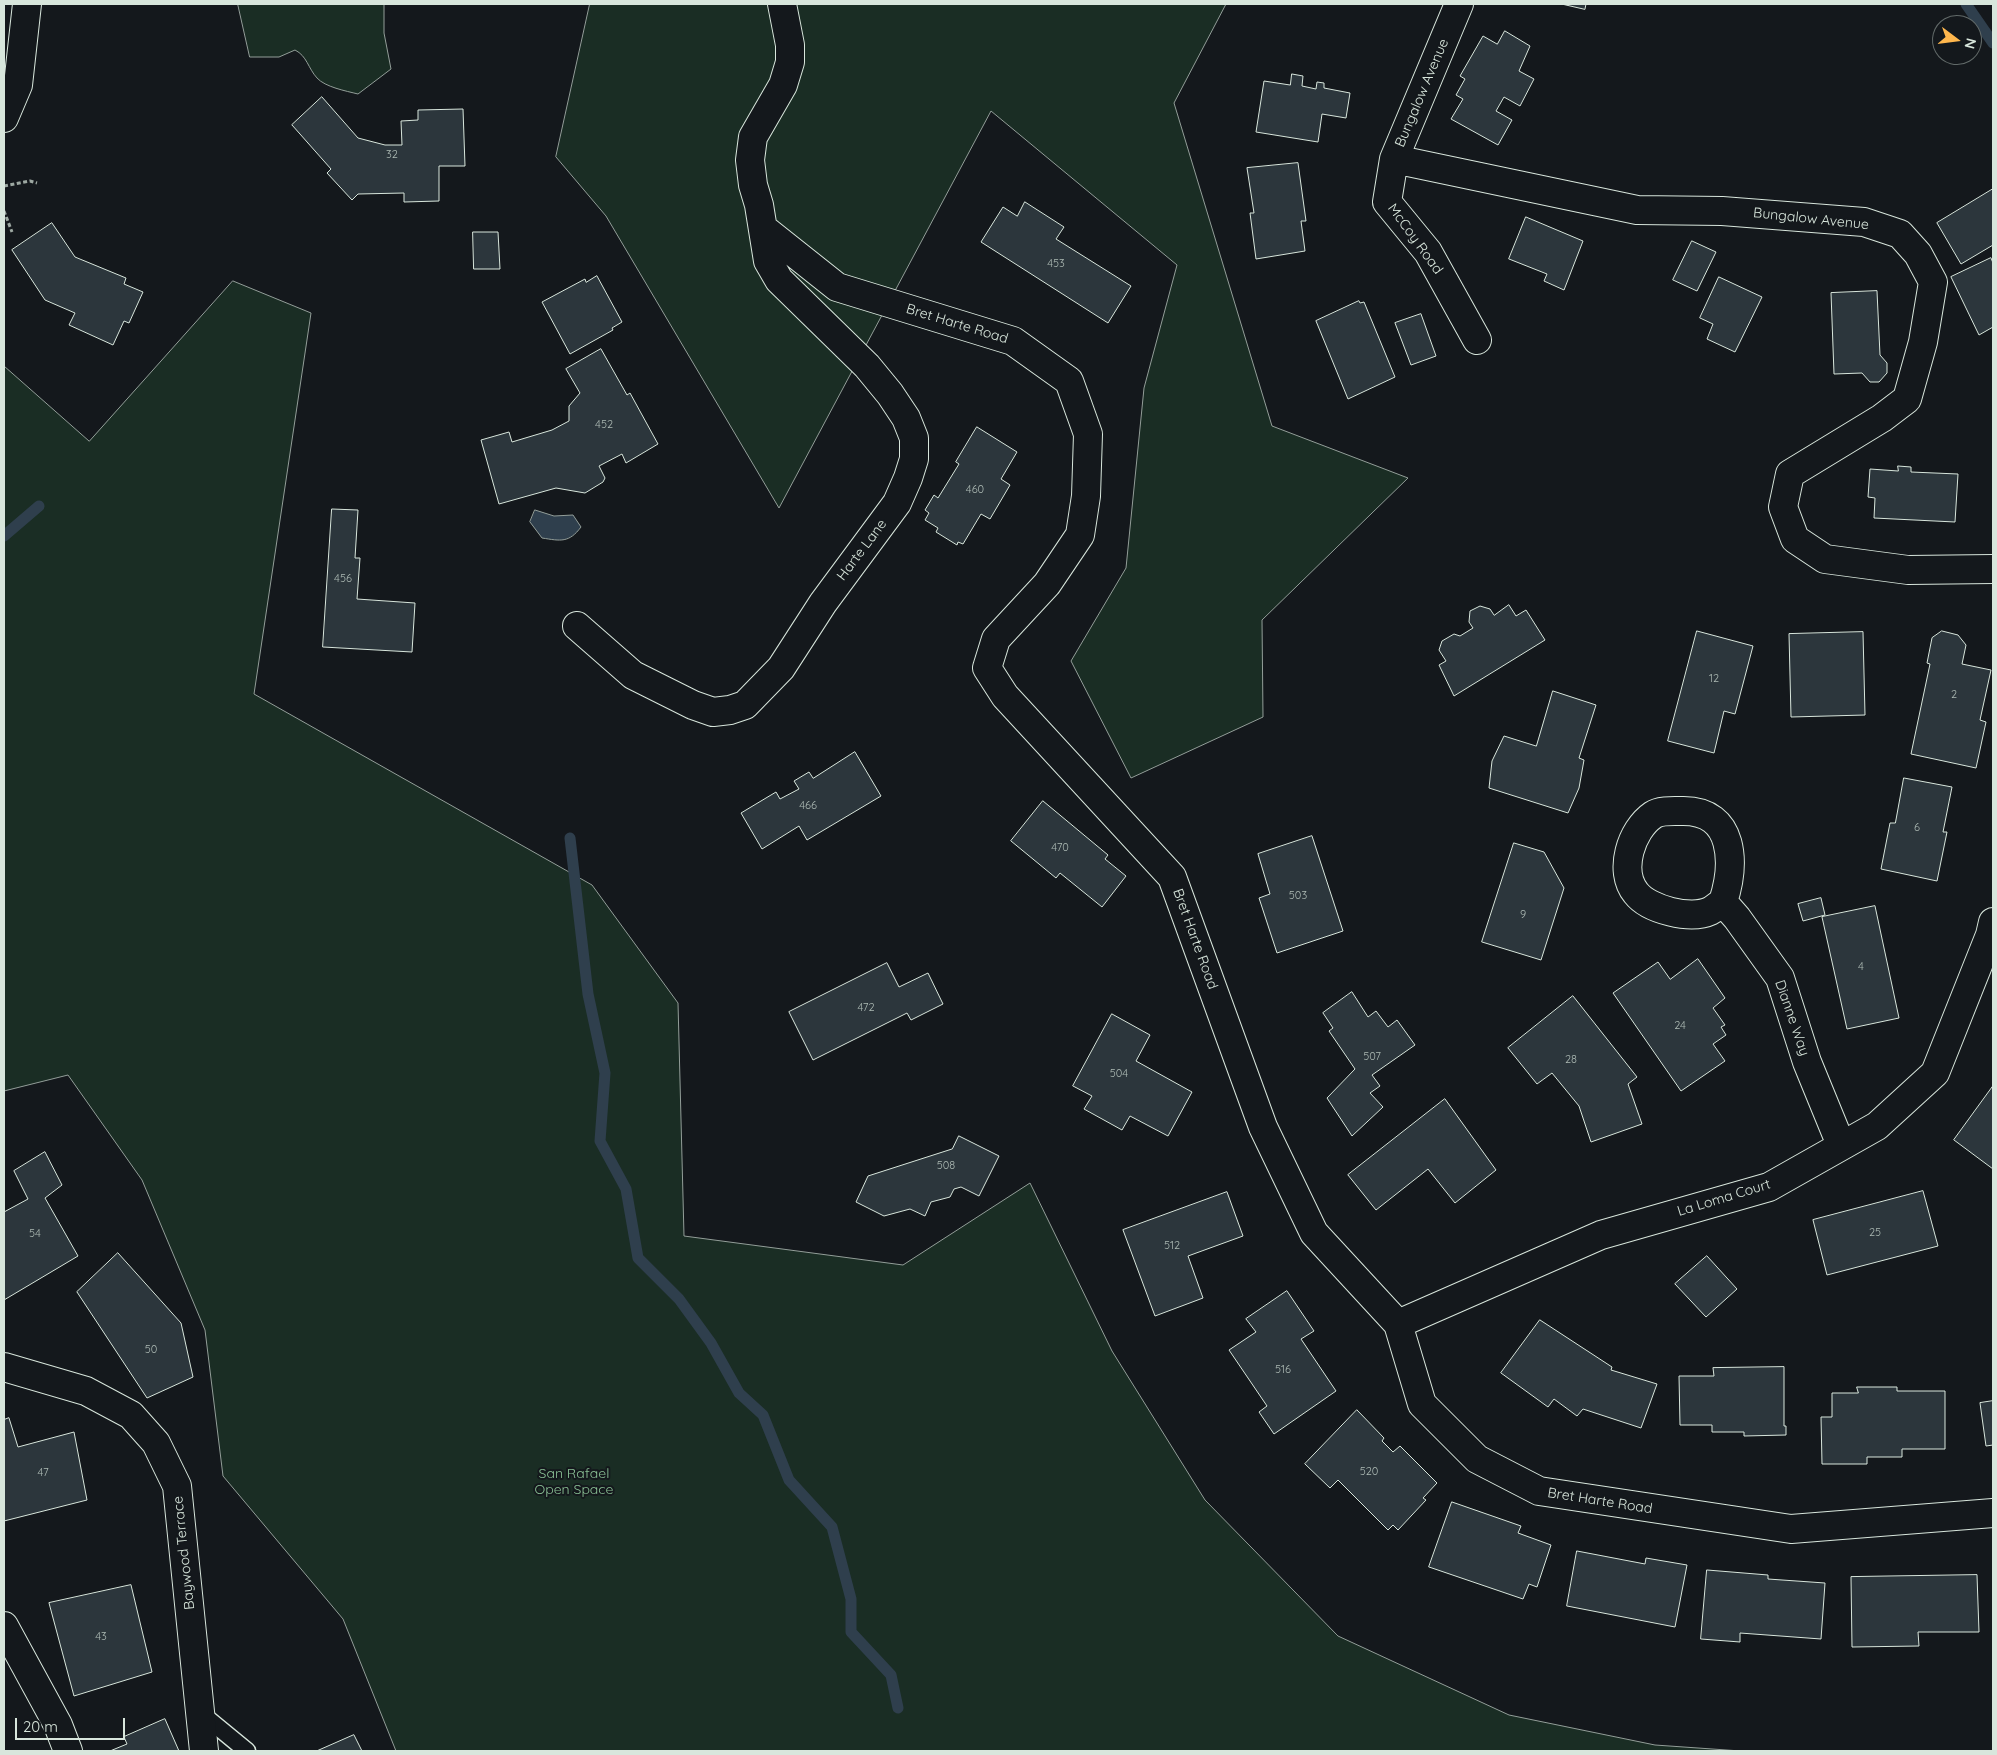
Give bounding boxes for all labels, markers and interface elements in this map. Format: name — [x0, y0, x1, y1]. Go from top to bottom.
north arrow — [1932, 15, 1982, 65]
street label: Bungalow Avenue — [1392, 36, 1452, 150]
text: N — [1960, 36, 1981, 51]
house number: 32 — [386, 148, 398, 162]
street label: McCoy Road — [1384, 201, 1446, 277]
street label: Bungalow Avenue — [1752, 205, 1870, 233]
house number: 453 — [1047, 257, 1065, 271]
street label: Bret Harte Road — [904, 301, 1010, 347]
house number: 452 — [595, 418, 613, 432]
house number: 460 — [966, 483, 984, 497]
street label: Harte Lane — [834, 516, 890, 584]
house number: 456 — [334, 572, 352, 586]
house number: 12 — [1709, 672, 1719, 686]
house number: 2 — [1951, 688, 1957, 702]
house number: 466 — [799, 799, 817, 813]
house number: 6 — [1914, 821, 1920, 835]
house number: 470 — [1051, 841, 1069, 855]
street label: Bret Harte Road — [1169, 886, 1221, 992]
house number: 503 — [1289, 889, 1307, 903]
house number: 9 — [1520, 908, 1526, 922]
house number: 4 — [1858, 960, 1864, 974]
street label: Dianne Way — [1771, 978, 1813, 1058]
house number: 472 — [857, 1001, 875, 1015]
house number: 24 — [1674, 1019, 1686, 1033]
house number: 507 — [1363, 1050, 1381, 1064]
house number: 28 — [1565, 1053, 1577, 1067]
house number: 504 — [1110, 1067, 1128, 1081]
house number: 508 — [937, 1159, 955, 1173]
street label: La Loma Court — [1675, 1176, 1773, 1220]
house number: 25 — [1869, 1226, 1881, 1240]
house number: 54 — [29, 1227, 41, 1241]
house number: 512 — [1164, 1239, 1180, 1253]
house number: 50 — [145, 1343, 157, 1357]
house number: 516 — [1275, 1363, 1291, 1377]
house number: 520 — [1360, 1465, 1378, 1479]
house number: 47 — [37, 1466, 49, 1480]
park label: San Rafael Open Space — [534, 1466, 614, 1498]
street label: Bret Harte Road — [1546, 1484, 1654, 1518]
street label: Baywood Terrace — [170, 1495, 198, 1611]
house number: 43 — [95, 1630, 107, 1644]
scale bar — [18, 1708, 128, 1740]
text: 20 m — [23, 1717, 58, 1736]

